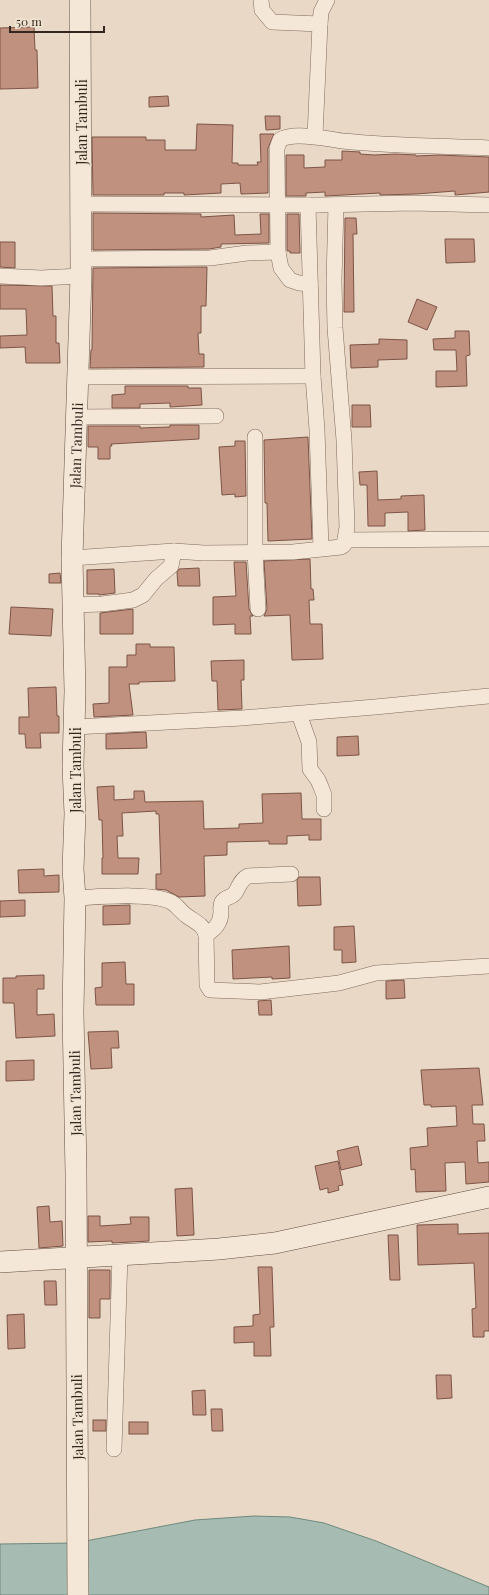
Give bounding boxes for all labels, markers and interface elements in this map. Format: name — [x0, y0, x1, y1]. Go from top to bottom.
scale bar — [10, 8, 104, 34]
text: 50 m — [16, 13, 42, 29]
street label: Jalan Tambuli — [72, 79, 91, 166]
street label: Jalan Tambuli — [65, 402, 86, 490]
street label: Jalan Tambuli — [66, 727, 85, 814]
street label: Jalan Tambuli — [65, 1050, 85, 1137]
street label: Jalan Tambuli — [67, 1374, 87, 1461]

